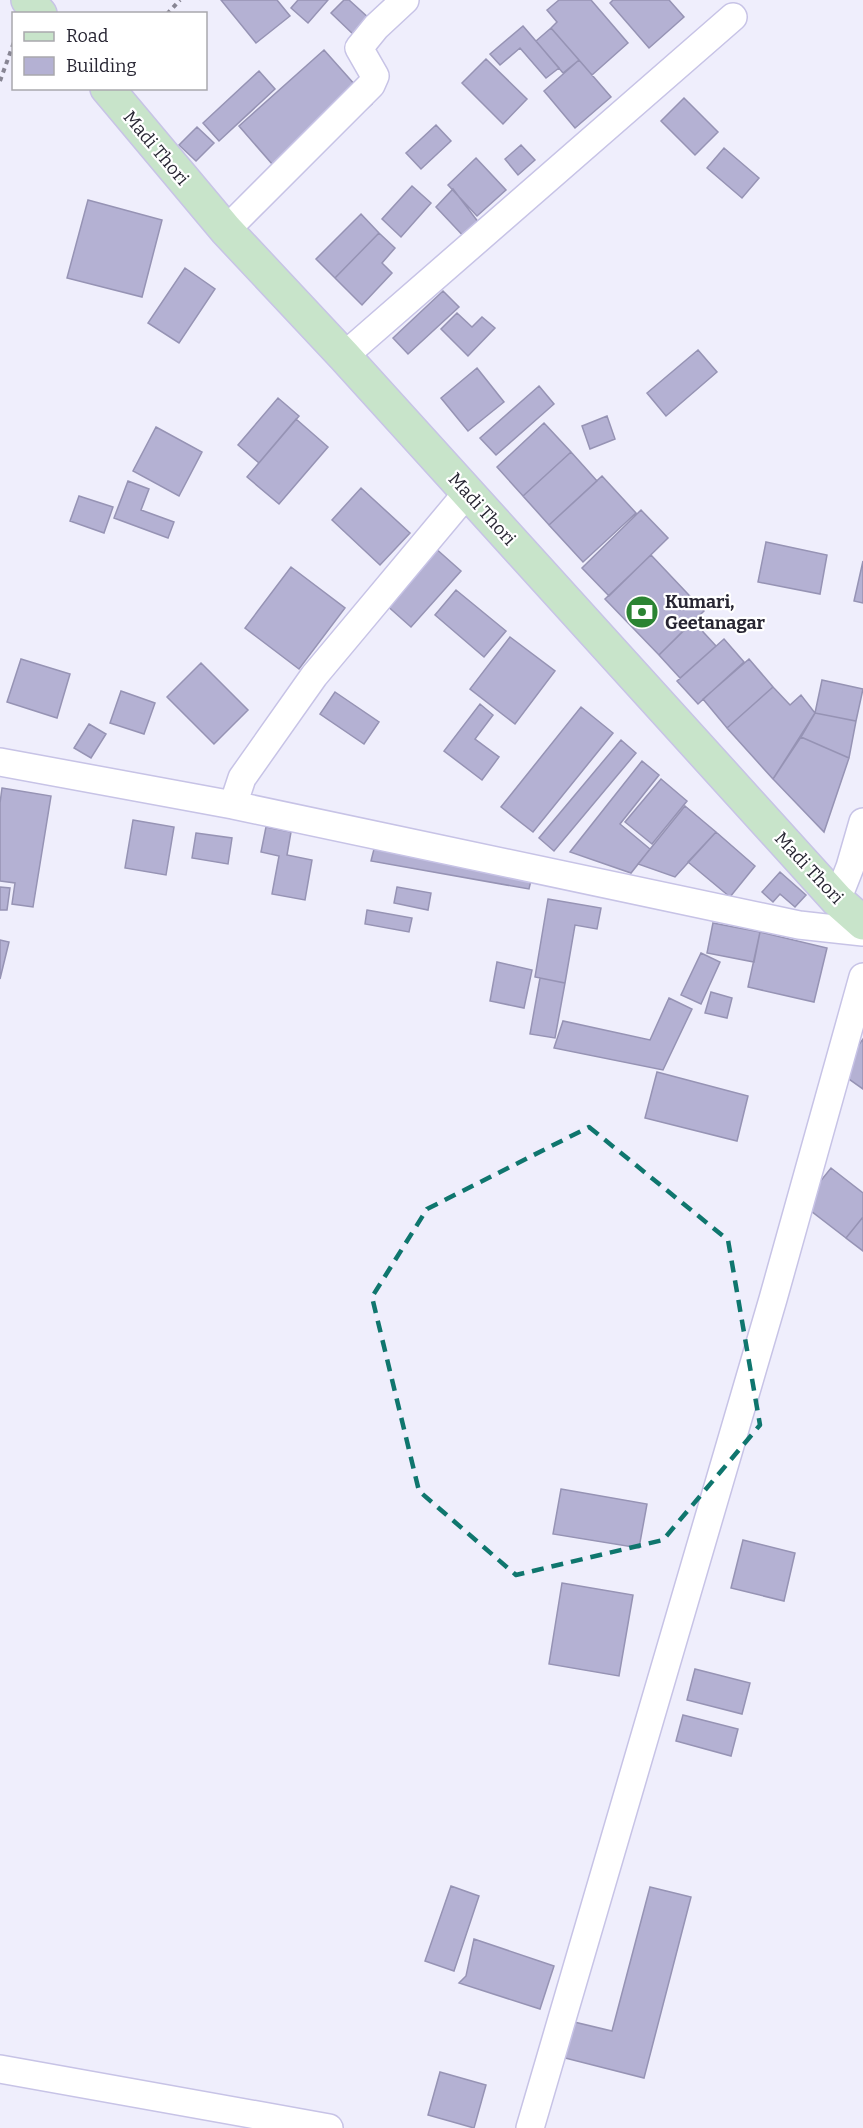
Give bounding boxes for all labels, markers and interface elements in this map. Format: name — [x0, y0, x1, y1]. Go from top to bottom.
legend — [12, 12, 207, 90]
text: Road — [66, 25, 109, 47]
text: Building — [66, 55, 137, 77]
street label: Madi Thori — [119, 106, 193, 190]
street label: Madi Thori — [444, 468, 520, 550]
place label: Kumari, Geetanagar — [665, 591, 766, 634]
bank icon: Kumari, Geetanagar — [624, 594, 660, 630]
street label: Madi Thori — [770, 828, 848, 908]

